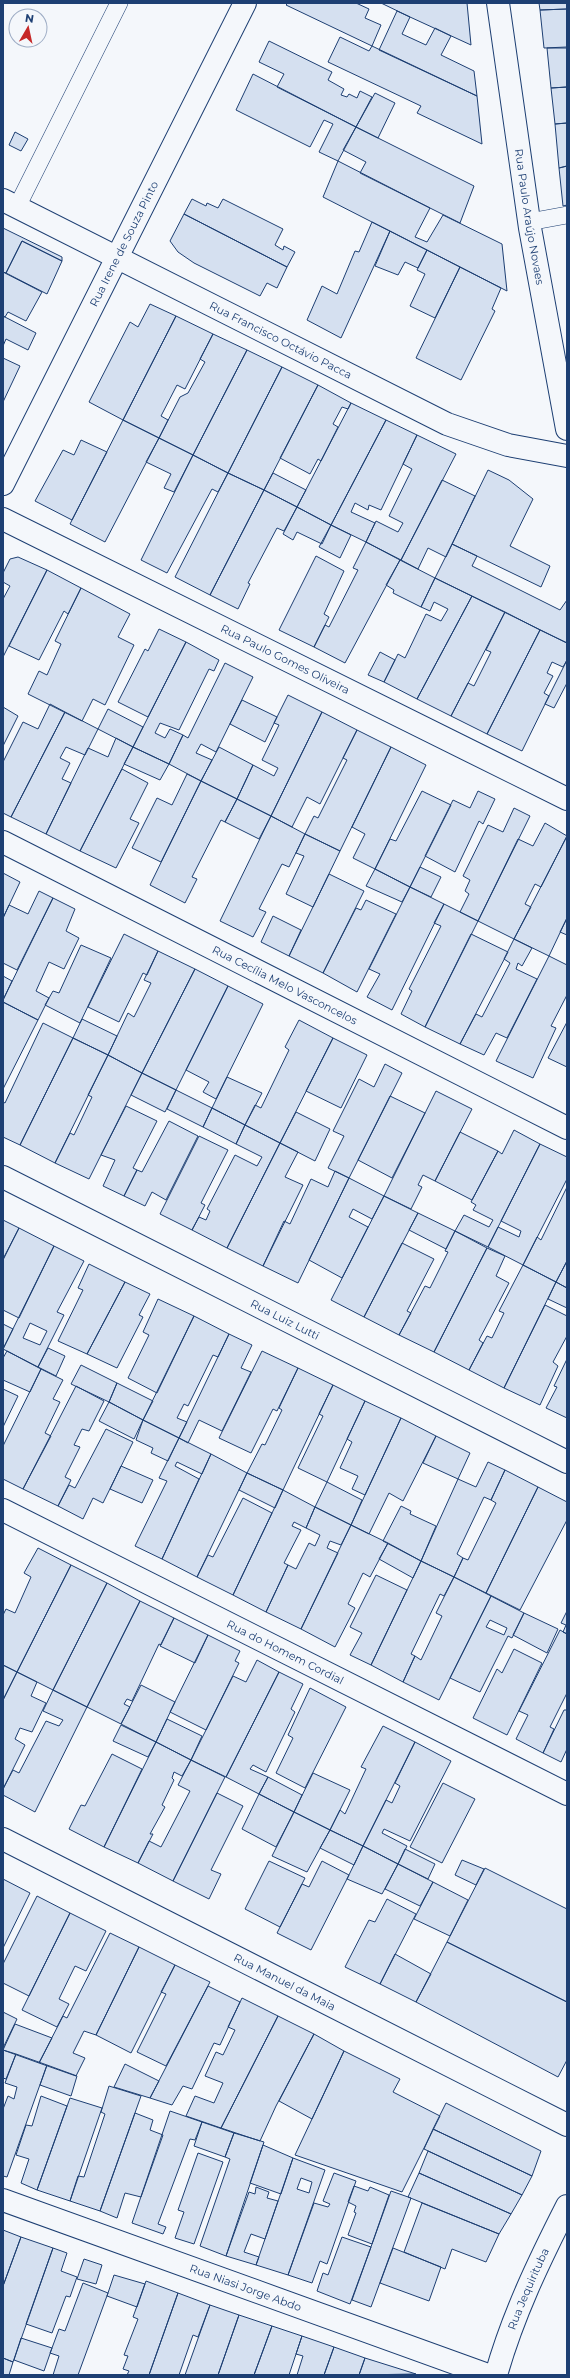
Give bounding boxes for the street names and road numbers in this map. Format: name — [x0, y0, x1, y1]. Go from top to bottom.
street label: Rua Paulo Araújo Novaes — [512, 148, 547, 287]
street label: Rua Irene de Souza Pinto — [87, 179, 161, 309]
street label: Rua Francisco Octávio Pacca — [207, 298, 354, 382]
street label: Rua Paulo Gomes Oliveira — [218, 621, 352, 697]
street label: Rua Cecília Melo Vasconcelos — [210, 942, 360, 1028]
street label: Rua Luiz Lutti — [248, 1296, 322, 1343]
street label: Rua do Homem Cordial — [224, 1617, 346, 1687]
street label: Rua Manuel da Maia — [232, 1950, 338, 2014]
street label: Rua Jequirituba — [504, 2246, 552, 2332]
street label: Rua Niasi Jorge Abdo — [188, 2261, 304, 2314]

